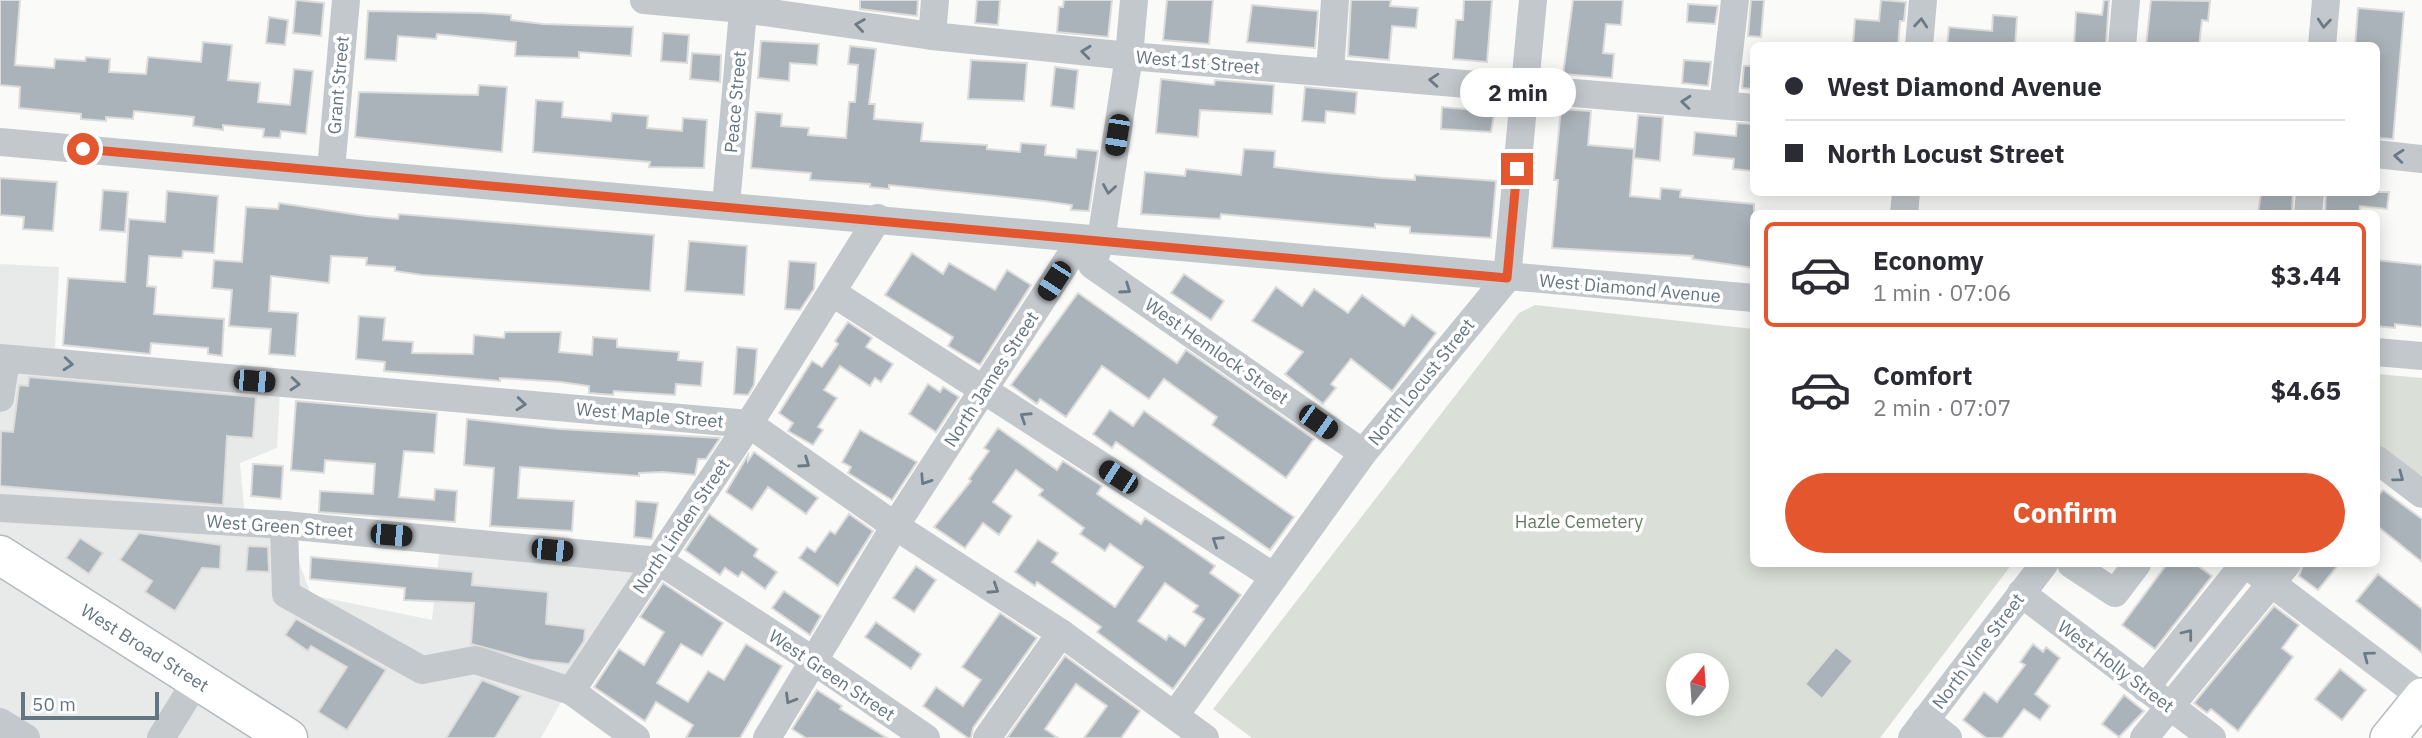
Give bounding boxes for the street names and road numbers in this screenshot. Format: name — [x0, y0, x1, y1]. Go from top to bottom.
street label: Grant Street — [322, 35, 354, 135]
street label: West 1st Street — [1135, 45, 1261, 79]
street label: Peace Street — [719, 50, 751, 154]
street label: West Diamond Avenue — [1538, 269, 1722, 307]
street label: West Hemlock Street — [1141, 293, 1293, 409]
street label: North James Street — [939, 307, 1043, 451]
street label: North Locust Street — [1363, 314, 1479, 450]
street label: West Maple Street — [575, 397, 725, 433]
street label: North Linden Street — [627, 454, 735, 598]
street label: West Green Street — [206, 509, 354, 543]
street label: North Vine Street — [1927, 588, 2029, 714]
street label: West Broad Street — [77, 598, 213, 696]
street label: West Holly Street — [2053, 615, 2179, 717]
street label: West Green Street — [764, 624, 900, 726]

